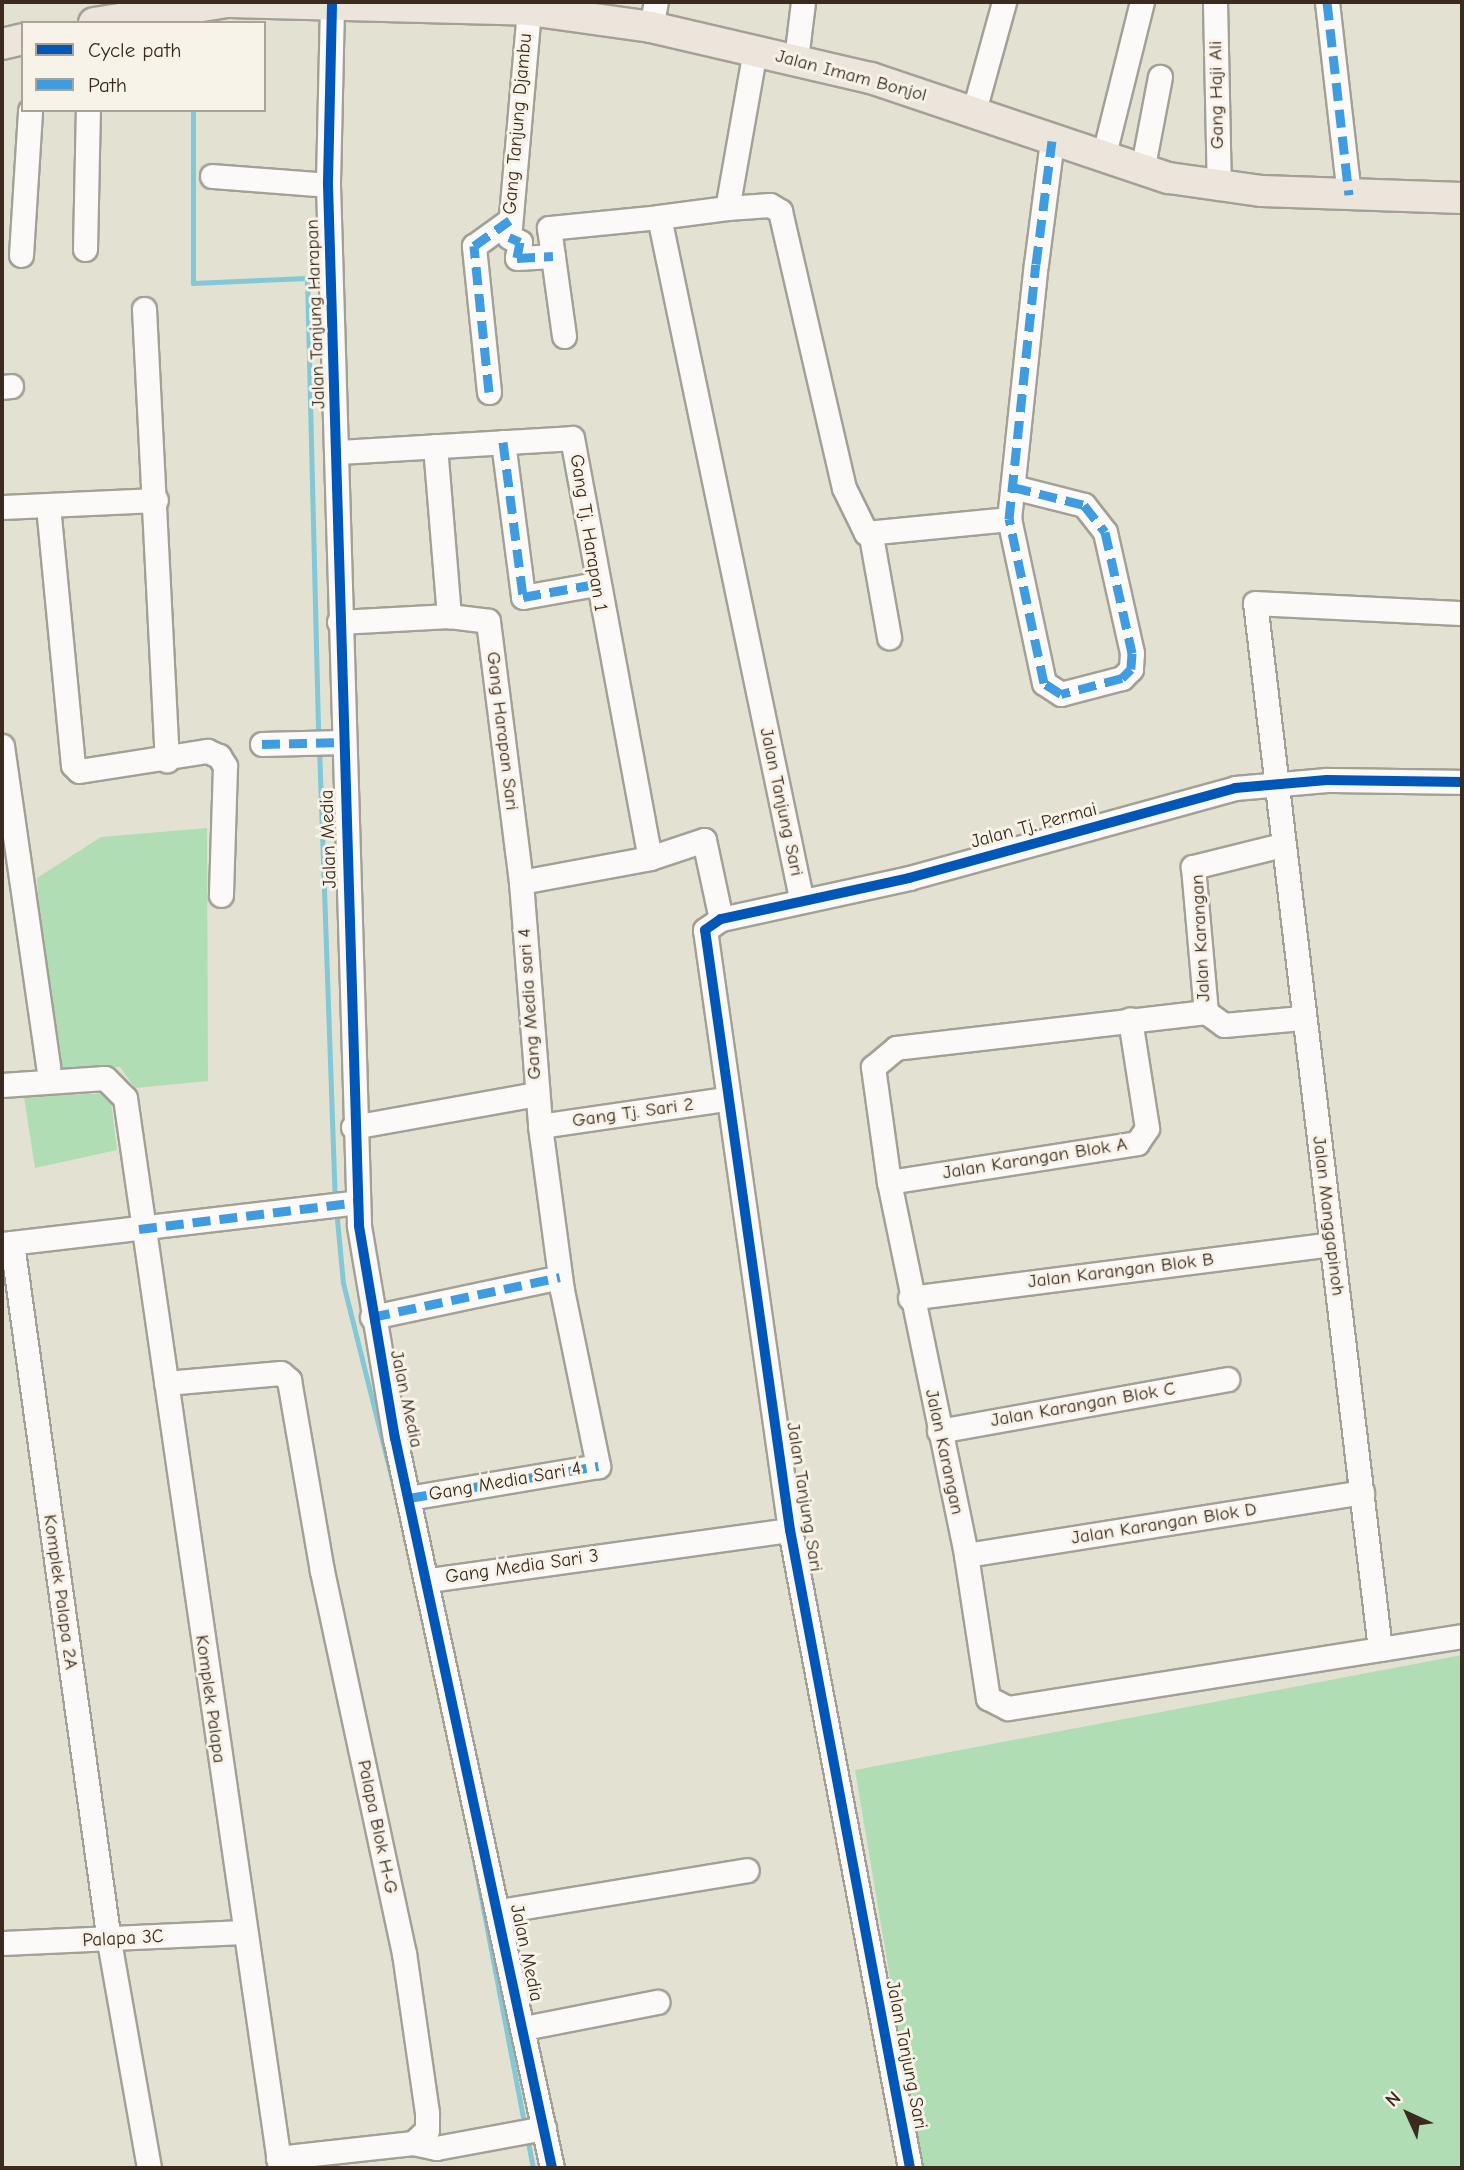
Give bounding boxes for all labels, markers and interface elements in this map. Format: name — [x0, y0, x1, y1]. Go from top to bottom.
legend — [21, 21, 266, 112]
street label: Gang Tanjung Djambu — [499, 32, 537, 216]
text: Cycle path — [88, 38, 181, 62]
street label: Gang Haji Ali — [1205, 41, 1229, 149]
street label: Jalan Imam Bonjol — [773, 45, 929, 107]
text: Path — [88, 73, 127, 97]
street label: Jalan Tanjung Harapan — [301, 219, 331, 409]
street label: Gang Tj. Harapan 1 — [564, 453, 612, 613]
street label: Gang Harapan Sari — [481, 650, 523, 812]
street label: Jalan Tanjung Sari — [754, 726, 808, 878]
street label: Jalan Media — [316, 789, 342, 889]
street label: Jalan Tj. Permai — [968, 798, 1100, 854]
street label: Jalan Karangan — [1186, 874, 1216, 1002]
street label: Gang Media sari 4 — [513, 928, 547, 1080]
street label: Gang Tj. Sari 2 — [571, 1093, 695, 1133]
street label: Jalan Karangan Blok A — [941, 1133, 1129, 1185]
street label: Jalan Manggapinoh — [1307, 1135, 1349, 1297]
street label: Jalan Karangan Blok B — [1027, 1248, 1215, 1294]
street label: Jalan Media — [385, 1348, 427, 1450]
street label: Jalan Karangan Blok C — [989, 1378, 1177, 1432]
street label: Jalan Karangan — [920, 1387, 968, 1517]
street label: Jalan Tanjung Sari — [781, 1421, 827, 1573]
street label: Gang Media Sari 4 — [427, 1457, 583, 1507]
street label: Jalan Karangan Blok D — [1070, 1498, 1258, 1550]
street label: Komplek Palapa 2A — [38, 1513, 82, 1671]
street label: Gang Media Sari 3 — [444, 1545, 600, 1589]
street label: Komplek Palapa — [190, 1633, 230, 1765]
street label: Palapa Blok H-G — [352, 1758, 402, 1896]
street label: Jalan Media — [505, 1902, 547, 2004]
street label: Palapa 3C — [82, 1925, 164, 1953]
street label: Jalan Tanjung Sari — [880, 1979, 932, 2131]
north arrow — [1373, 2079, 1443, 2149]
text: N — [1381, 2087, 1405, 2111]

